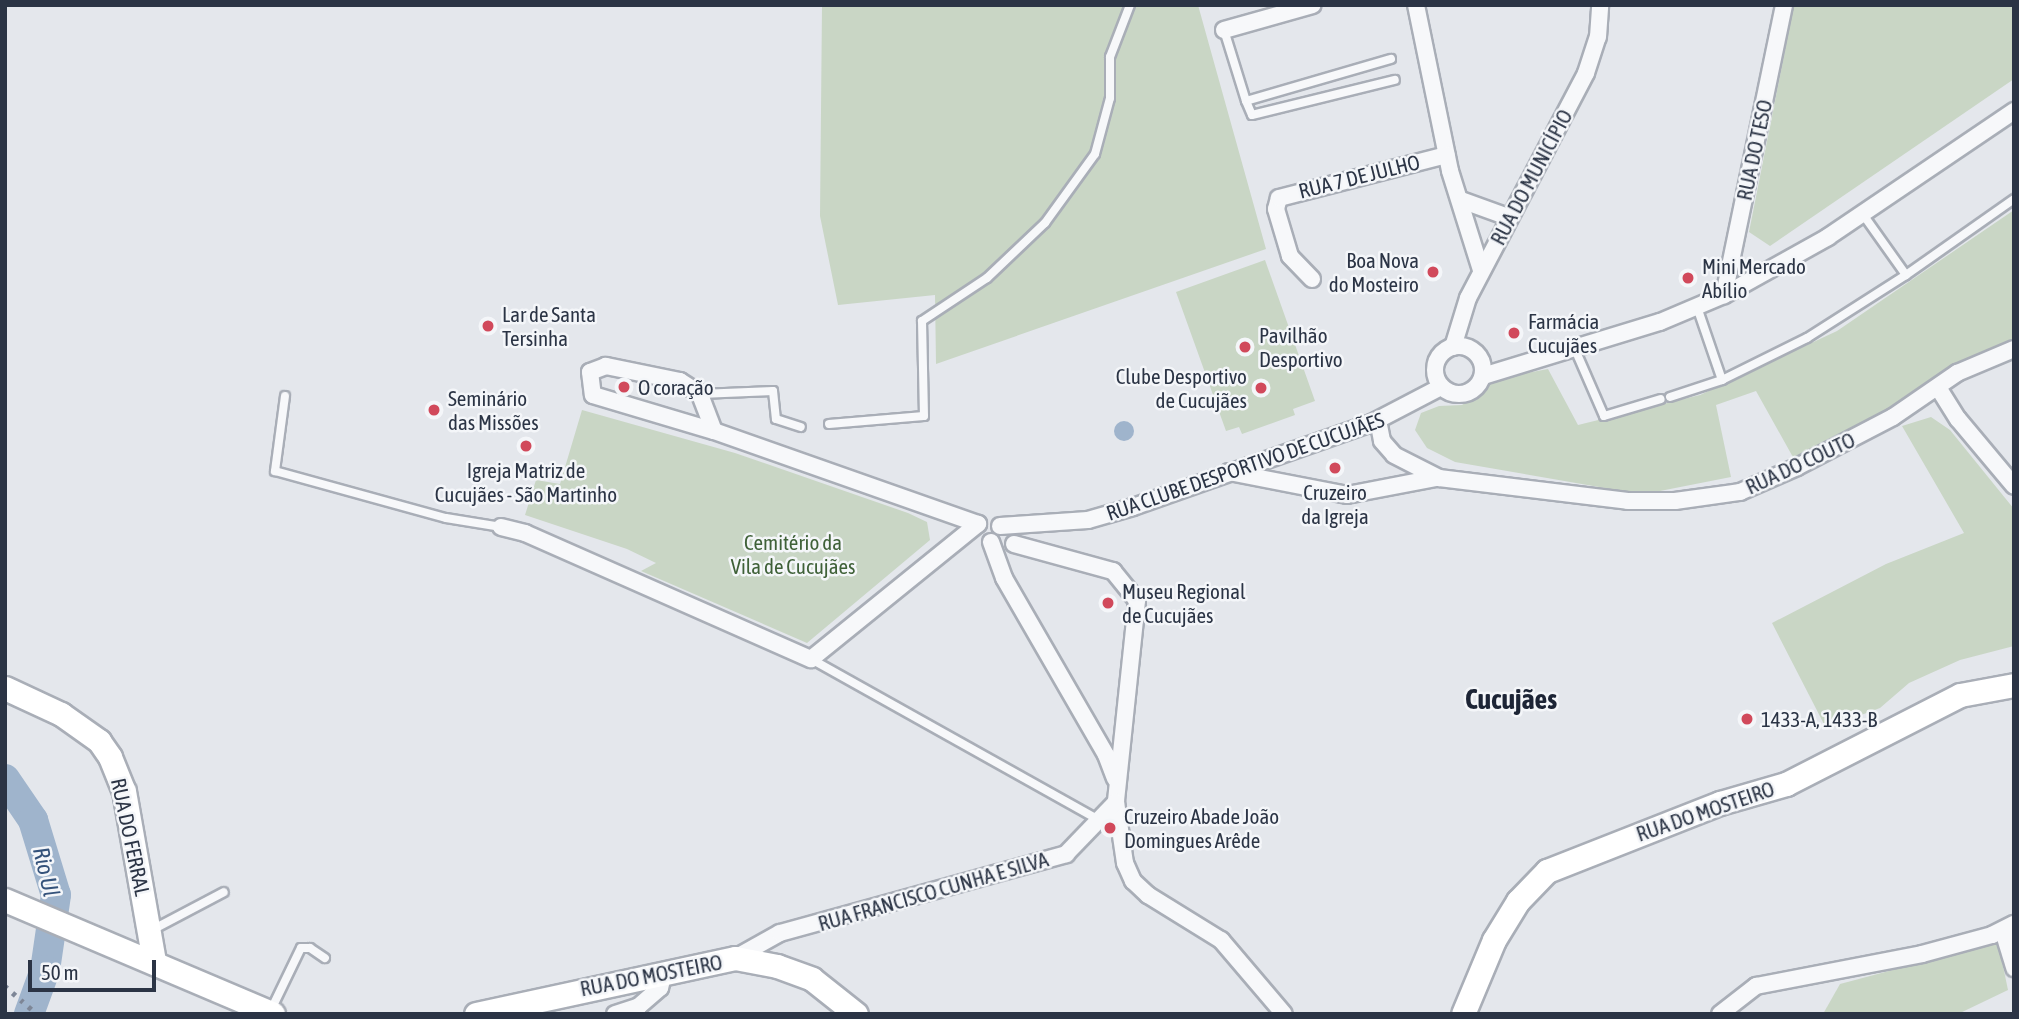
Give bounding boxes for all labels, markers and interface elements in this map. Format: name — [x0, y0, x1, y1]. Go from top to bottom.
street label: RUA DO TESO — [1731, 97, 1777, 203]
street label: RUA DO MUNICÍPIO — [1485, 105, 1577, 249]
street label: RUA 7 DE JULHO — [1296, 149, 1422, 203]
place label: Boa Nova do Mosteiro — [1329, 247, 1419, 297]
place label: Mini Mercado Abílio — [1702, 253, 1806, 303]
marker: Boa Nova do Mosteiro — [1425, 264, 1441, 280]
marker: Mini Mercado Abílio — [1680, 270, 1696, 286]
place label: Lar de Santa Tersinha — [502, 301, 596, 351]
place label: Farmácia Cucujães — [1528, 308, 1599, 358]
marker: Lar de Santa Tersinha — [480, 318, 496, 334]
place label: Pavilhão Desportivo — [1259, 322, 1343, 372]
marker: Farmácia Cucujães — [1506, 325, 1522, 341]
marker: Pavilhão Desportivo — [1237, 339, 1253, 355]
place label: Clube Desportivo de Cucujães — [1116, 363, 1247, 413]
place label: O coração — [638, 374, 714, 400]
marker: O coração — [616, 379, 632, 395]
marker: Clube Desportivo de Cucujães — [1253, 380, 1269, 396]
place label: Seminário das Missões — [448, 385, 539, 435]
marker: Seminário das Missões — [426, 402, 442, 418]
street label: RUA CLUBE DESPORTIVO DE CUCUJÃES — [1103, 407, 1387, 525]
street label: RUA DO COUTO — [1741, 427, 1859, 499]
marker: Igreja Matriz de Cucujães - São Martinho — [518, 438, 534, 454]
place label: Igreja Matriz de Cucujães - São Martinho — [435, 457, 617, 507]
marker: Cruzeiro da Igreja — [1327, 460, 1343, 476]
place label: Cruzeiro da Igreja — [1301, 479, 1369, 529]
park label: Cemitério da Vila de Cucujães — [731, 529, 855, 579]
place label: Museu Regional de Cucujães — [1122, 578, 1245, 628]
marker: Museu Regional de Cucujães — [1100, 595, 1116, 611]
district label: Cucujães — [1465, 682, 1557, 716]
place label: 1433-A, 1433-B — [1761, 706, 1877, 732]
marker: 1433-A, 1433-B — [1739, 711, 1755, 727]
street label: RUA DO FERRAL — [106, 776, 156, 898]
street label: RUA DO MOSTEIRO — [1633, 776, 1777, 846]
place label: Cruzeiro Abade João Domingues Arêde — [1124, 803, 1279, 853]
marker: Cruzeiro Abade João Domingues Arêde — [1102, 820, 1118, 836]
water label: Rio Ul — [27, 844, 65, 900]
street label: RUA FRANCISCO CUNHA E SILVA — [815, 846, 1051, 936]
scale bar — [32, 946, 159, 990]
street label: RUA DO MOSTEIRO — [578, 949, 724, 1001]
text: 50 m — [41, 960, 79, 984]

